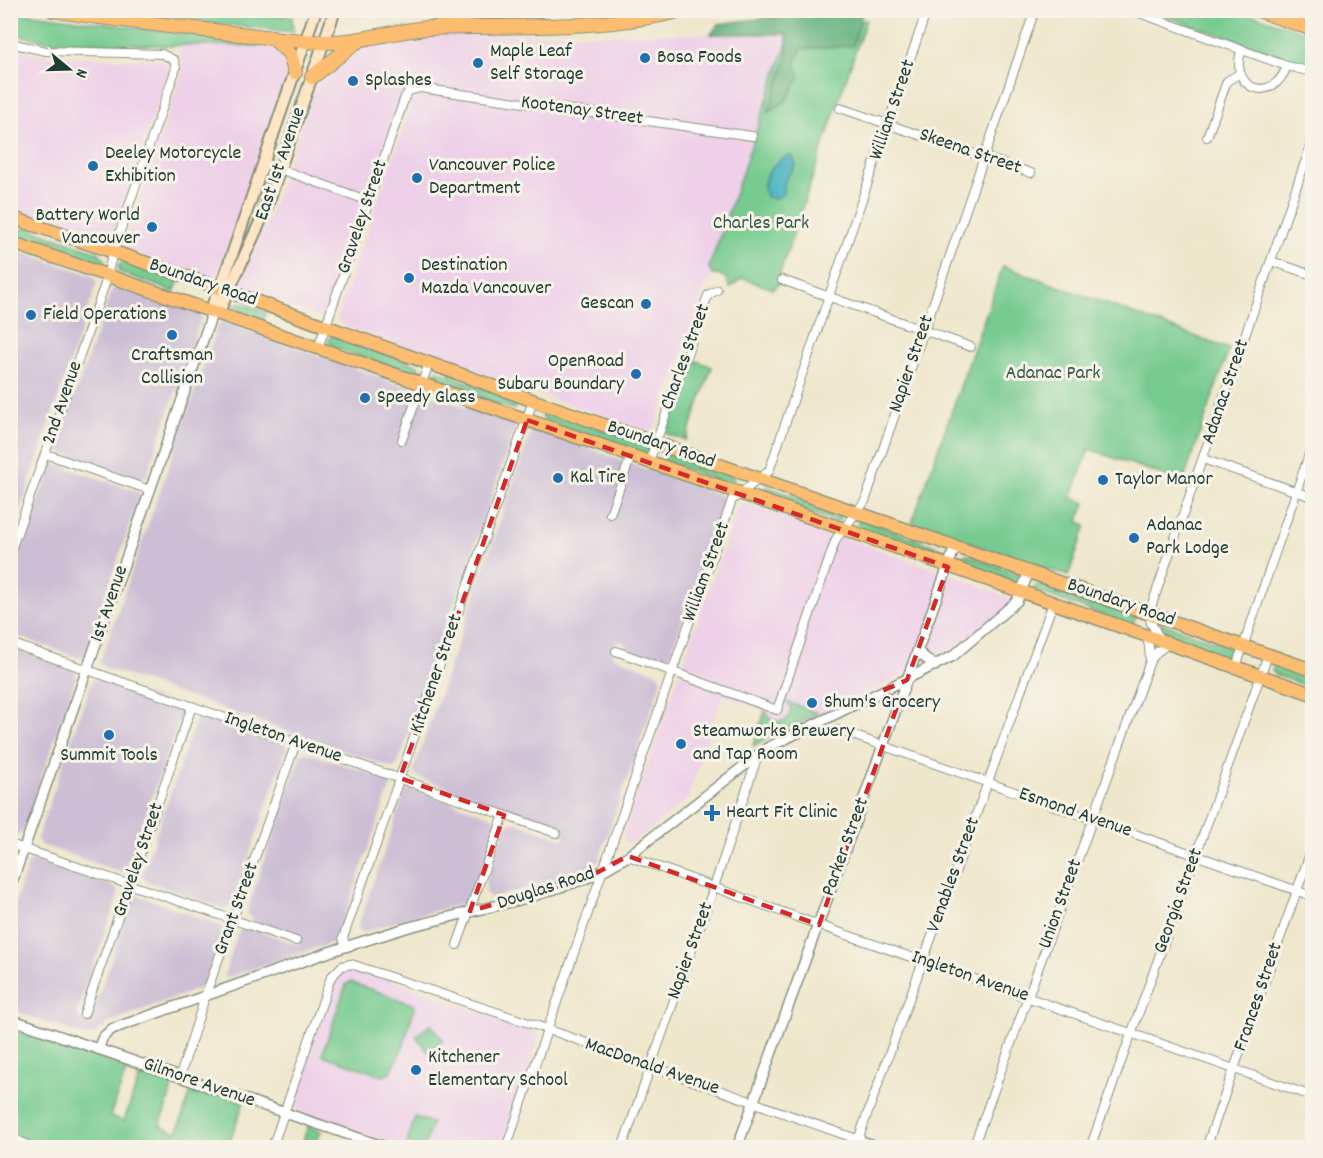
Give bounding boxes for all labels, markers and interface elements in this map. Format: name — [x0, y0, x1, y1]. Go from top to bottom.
place label: Maple Leaf Self Storage — [490, 38, 584, 89]
north arrow — [39, 39, 99, 99]
place label: Bosa Foods — [657, 44, 742, 72]
marker: Bosa Foods — [638, 51, 652, 65]
marker: Maple Leaf Self Storage — [471, 56, 485, 70]
street label: William Street — [863, 56, 923, 164]
text: N — [69, 66, 93, 81]
place label: Splashes — [365, 67, 432, 95]
marker: Splashes — [346, 74, 360, 88]
street label: Kootenay Street — [519, 89, 645, 133]
street label: East 1st Avenue — [249, 103, 314, 224]
street label: Skeena Street — [915, 121, 1025, 183]
place label: Deeley Motorcycle Exhibition — [105, 140, 241, 191]
place label: Vancouver Police Department — [429, 152, 555, 203]
street label: Graveley Street — [330, 156, 396, 278]
marker: Deeley Motorcycle Exhibition — [86, 159, 100, 173]
marker: Vancouver Police Department — [410, 171, 424, 185]
place label: Battery World Vancouver — [36, 202, 141, 253]
park label: Charles Park — [713, 210, 809, 238]
marker: Battery World Vancouver — [145, 220, 159, 234]
street label: Boundary Road — [145, 251, 261, 315]
place label: Destination Mazda Vancouver — [421, 252, 552, 303]
marker: Destination Mazda Vancouver — [402, 271, 416, 285]
place label: Gescan — [580, 290, 634, 318]
marker: Gescan — [639, 297, 653, 311]
street label: Charles Street — [654, 300, 718, 414]
place label: Field Operations — [43, 301, 167, 329]
marker: Field Operations — [24, 308, 38, 322]
street label: Napier Street — [882, 311, 942, 417]
marker: Craftsman Collision — [165, 328, 179, 342]
street label: Adanac Street — [1195, 336, 1257, 448]
place label: Craftsman Collision — [131, 342, 213, 393]
place label: OpenRoad Subaru Boundary — [497, 348, 625, 399]
street label: 2nd Avenue — [36, 357, 90, 449]
park label: Adanac Park — [1006, 360, 1101, 388]
marker: OpenRoad Subaru Boundary — [629, 367, 643, 381]
place label: Speedy Glass — [377, 384, 476, 412]
marker: Speedy Glass — [358, 391, 372, 405]
street label: Boundary Road — [603, 413, 719, 477]
place label: Kal Tire — [570, 464, 626, 492]
place label: Taylor Manor — [1115, 466, 1213, 494]
marker: Kal Tire — [551, 471, 565, 485]
marker: Taylor Manor — [1096, 473, 1110, 487]
place label: Adanac Park Lodge — [1146, 512, 1229, 563]
street label: William Street — [676, 518, 738, 626]
marker: Adanac Park Lodge — [1127, 531, 1141, 545]
street label: 1st Avenue — [84, 562, 136, 646]
street label: Boundary Road — [1063, 571, 1179, 635]
street label: Kitchener Street — [403, 610, 471, 738]
place label: Shum's Grocery — [824, 689, 941, 717]
marker: Shum's Grocery — [805, 696, 819, 710]
street label: Ingleton Avenue — [220, 705, 346, 771]
place label: Steamworks Brewery and Tap Room — [693, 718, 855, 769]
marker: Summit Tools — [102, 728, 116, 742]
marker: Steamworks Brewery and Tap Room — [674, 737, 688, 751]
place label: Summit Tools — [60, 742, 158, 770]
street label: Esmond Avenue — [1015, 781, 1136, 846]
street label: Parker Street — [815, 794, 877, 900]
street label: Graveley Street — [106, 799, 172, 921]
place label: Heart Fit Clinic — [726, 799, 838, 827]
marker: Heart Fit Clinic — [703, 804, 721, 822]
street label: Venables Street — [920, 813, 988, 937]
street label: Georgia Street — [1147, 844, 1211, 958]
street label: Union Street — [1032, 855, 1090, 953]
street label: Grant Street — [207, 859, 267, 959]
street label: Douglas Road — [494, 860, 598, 918]
street label: Napier Street — [660, 899, 722, 1003]
street label: Frances Street — [1227, 939, 1291, 1055]
street label: Ingleton Avenue — [907, 944, 1033, 1010]
street label: MacDonald Avenue — [581, 1031, 723, 1103]
place label: Kitchener Elementary School — [428, 1044, 568, 1095]
street label: Gilmore Avenue — [139, 1051, 259, 1115]
marker: Kitchener Elementary School — [409, 1063, 423, 1077]

